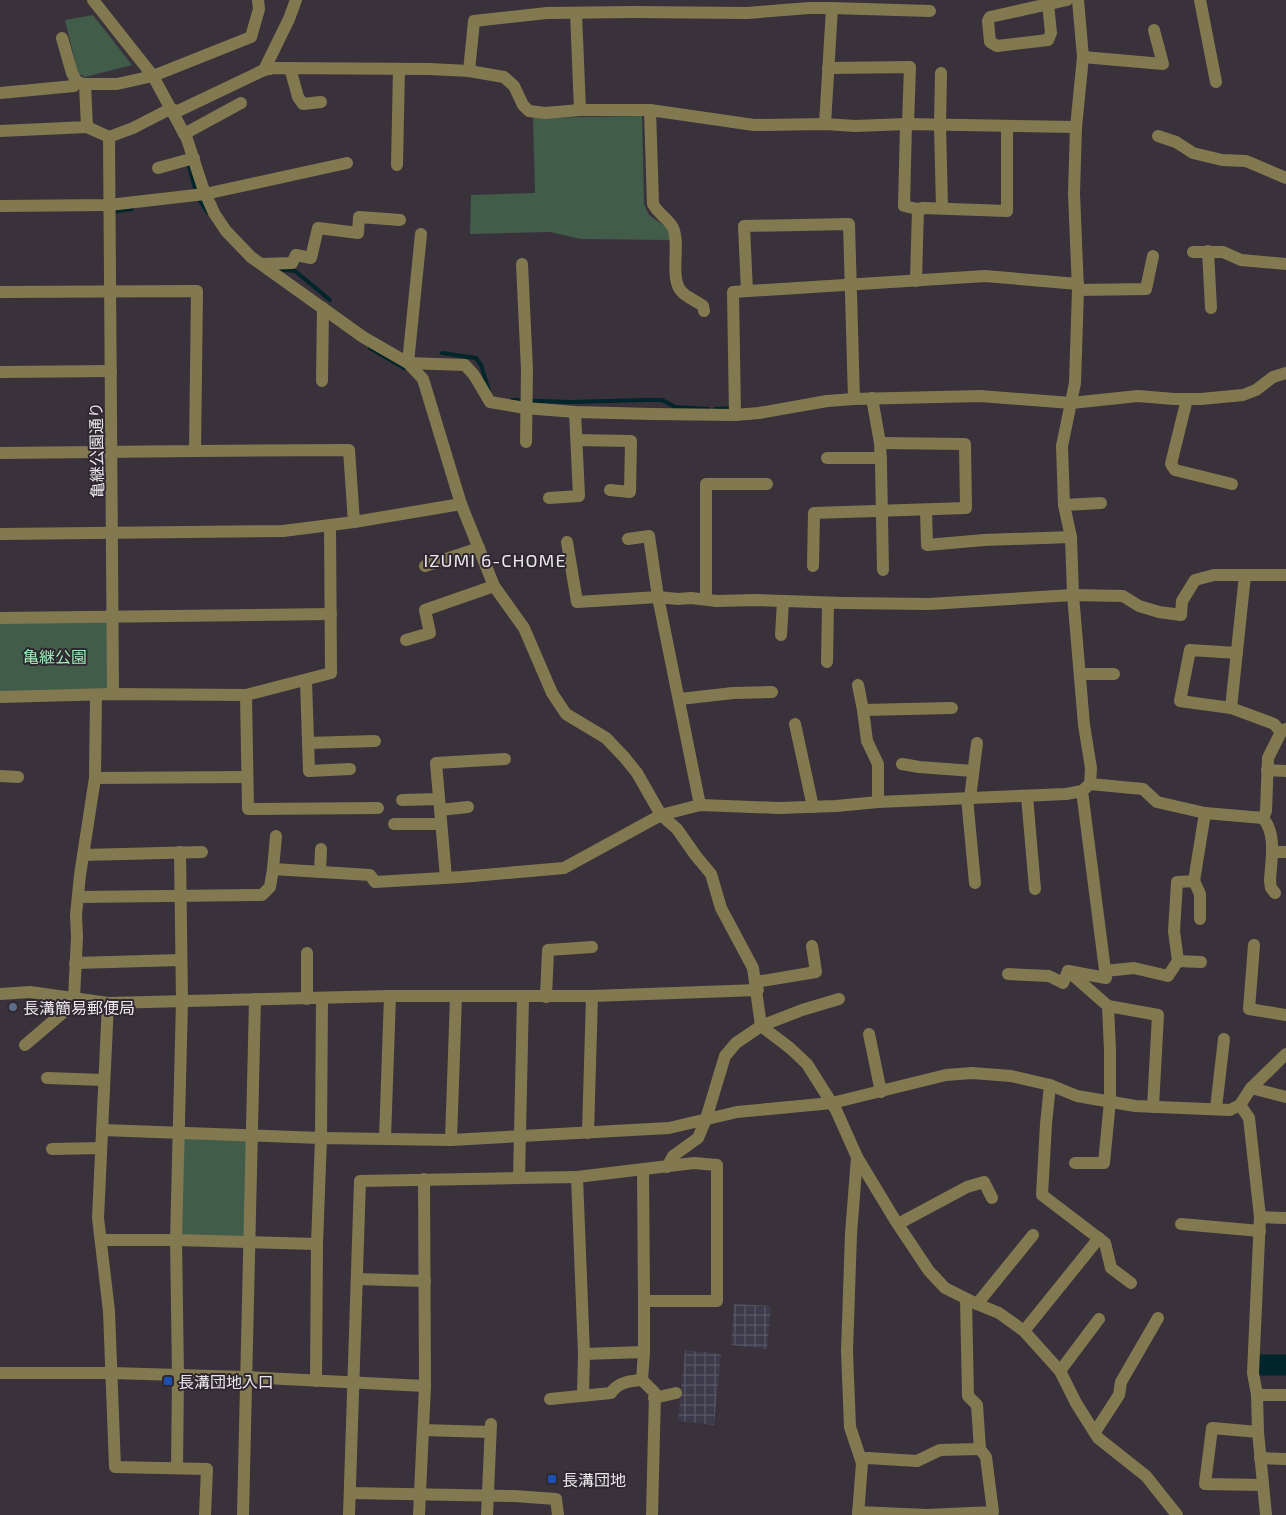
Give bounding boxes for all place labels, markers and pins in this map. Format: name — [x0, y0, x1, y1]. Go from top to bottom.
place label: 長溝簡易郵便局 — [23, 998, 135, 1017]
marker: 長溝簡易郵便局 — [7, 1001, 19, 1013]
place label: 長溝団地入口 — [178, 1372, 274, 1391]
marker: 長溝団地入口 — [162, 1375, 174, 1387]
place label: 長溝団地 — [562, 1470, 626, 1489]
marker: 長溝団地 — [546, 1473, 558, 1485]

